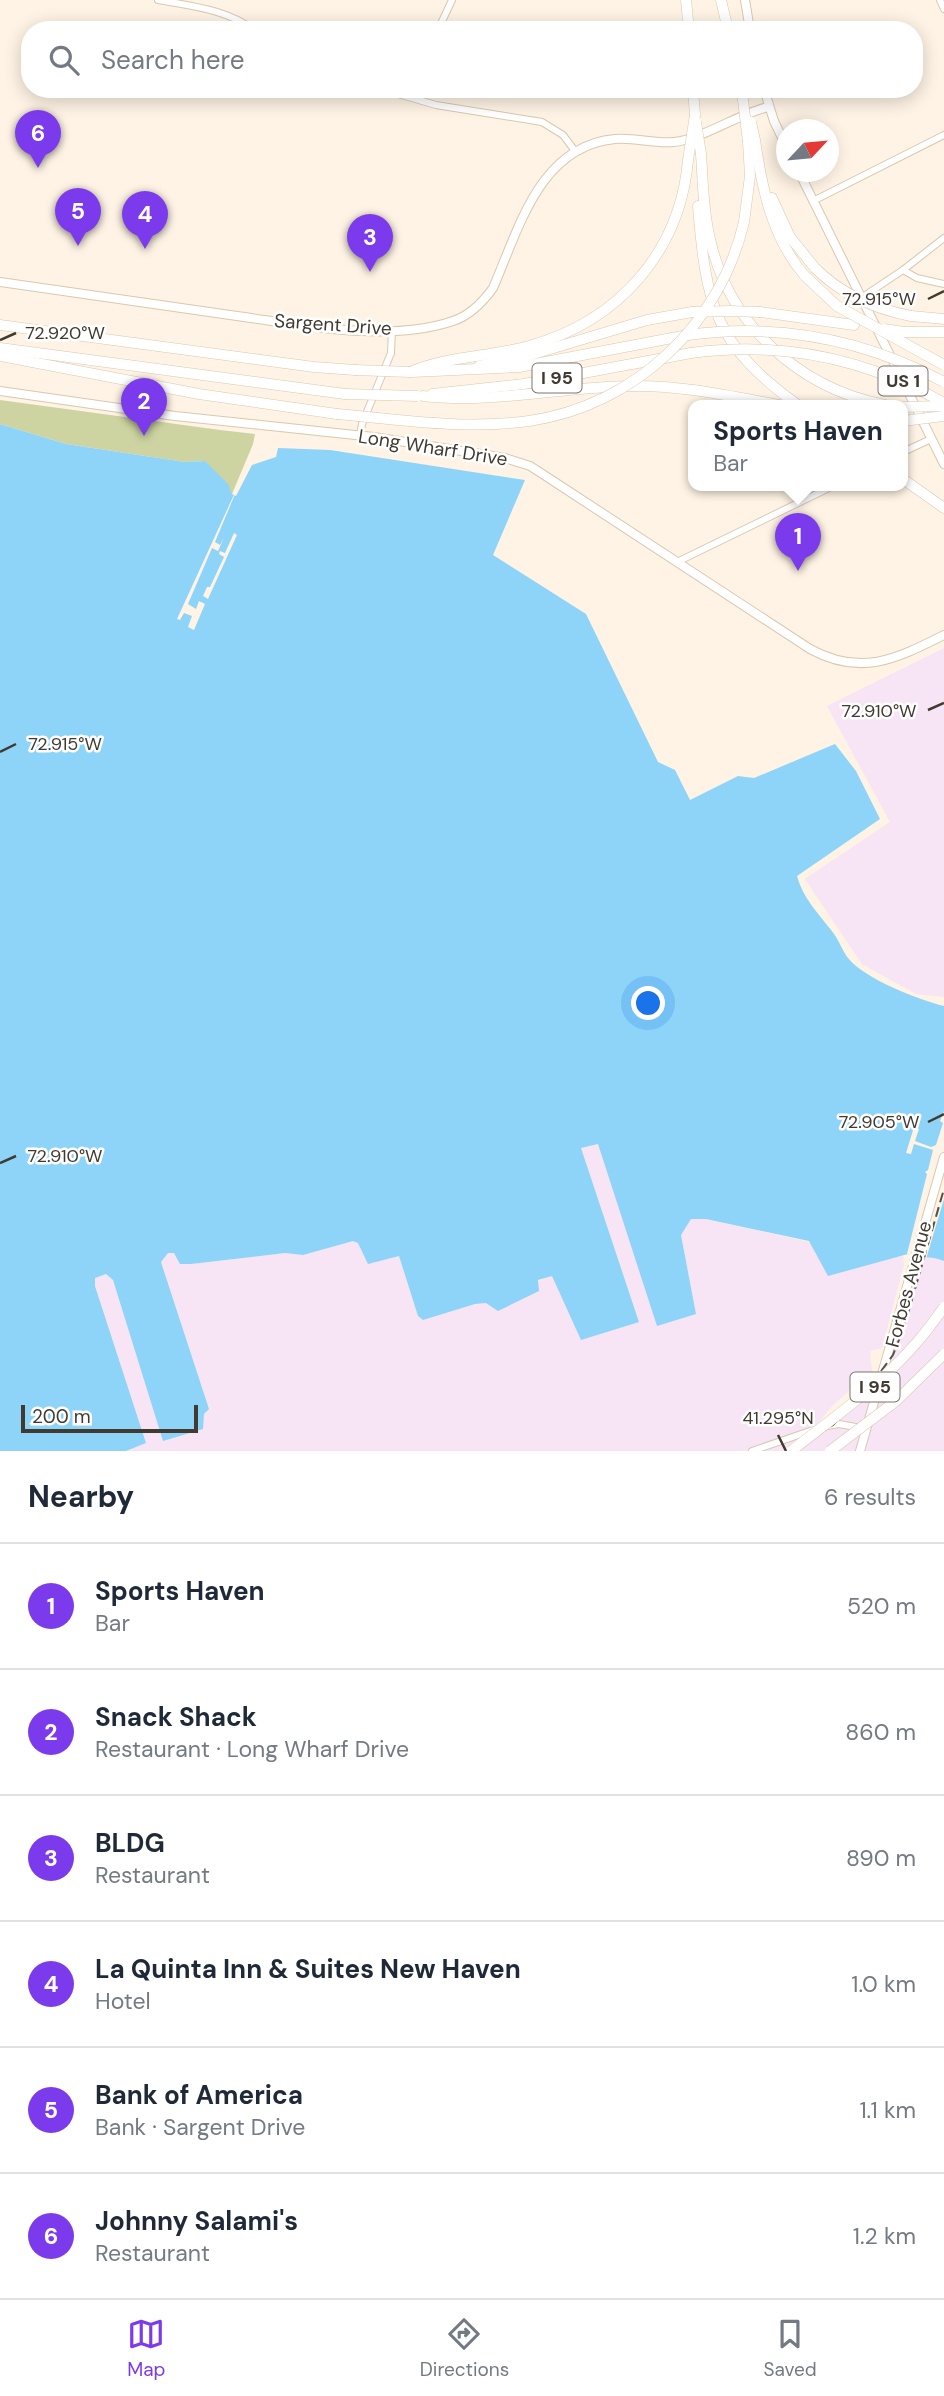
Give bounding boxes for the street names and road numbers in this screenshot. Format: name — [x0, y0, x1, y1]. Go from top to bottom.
street label: Sargent Drive — [273, 308, 392, 341]
road number: I 95 — [532, 364, 582, 392]
road number: US 1 — [878, 366, 928, 396]
street label: Long Wharf Drive — [357, 423, 509, 472]
street label: Forbes Avenue — [880, 1218, 937, 1350]
road number: I 95 — [850, 1372, 900, 1402]

